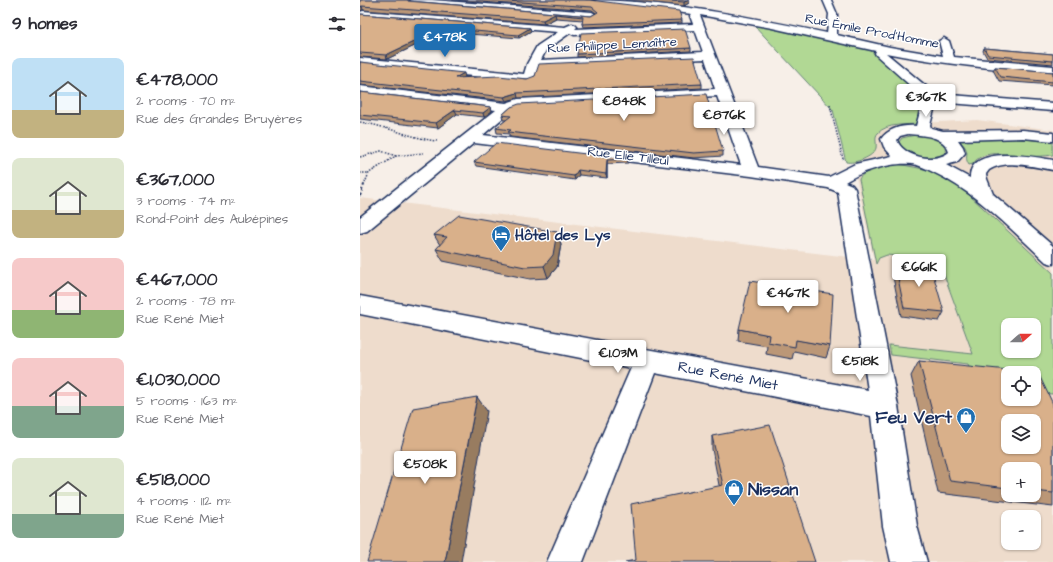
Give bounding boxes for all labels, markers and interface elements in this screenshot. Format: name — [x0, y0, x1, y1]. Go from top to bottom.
street label: Rue Émile Prod'Homme — [803, 9, 941, 53]
text: 9 homes — [12, 12, 77, 36]
icon: filters — [326, 13, 348, 35]
pin: €478K — [417, 24, 473, 58]
text: €478K — [423, 28, 467, 46]
street label: Rue Philippe Lemaître — [547, 33, 677, 57]
text: €478,000 — [136, 68, 218, 92]
icon: home — [44, 74, 92, 122]
pin: €367K — [898, 84, 954, 118]
pin: €848K — [596, 88, 652, 122]
text: €367K — [906, 88, 946, 106]
text: 2 rooms · 70 m² — [136, 92, 236, 110]
text: €848K — [602, 92, 646, 110]
pin: €876K — [696, 102, 752, 136]
text: €876K — [703, 106, 745, 124]
text: Rue des Grandes Bruyères — [136, 110, 302, 128]
street label: Rue Elie Tilleul — [586, 142, 670, 170]
text: €367,000 — [136, 168, 214, 192]
icon: home — [44, 174, 92, 222]
text: 3 rooms · 74 m² — [136, 192, 236, 210]
text: Rond-Point des Aubépines — [136, 210, 288, 228]
hotel icon: Hôtel des Lys — [490, 224, 512, 252]
place label: Hôtel des Lys — [515, 225, 611, 247]
pin: €661K — [891, 254, 947, 288]
text: €661K — [901, 258, 937, 276]
text: €467,000 — [136, 268, 217, 292]
icon: home — [44, 274, 92, 322]
pin: €467K — [760, 280, 816, 314]
text: €467K — [766, 284, 810, 302]
text: 2 rooms · 78 m² — [136, 292, 236, 310]
text: Rue René Miet — [136, 310, 224, 328]
north arrow — [1001, 318, 1041, 358]
map controls — [1001, 318, 1041, 550]
pin: €1.03M — [585, 340, 651, 374]
text: €1.03M — [598, 344, 638, 362]
pin: €518K — [832, 348, 888, 382]
text: €518K — [841, 352, 879, 370]
street label: Rue René Miet — [676, 356, 780, 396]
button: locate — [1001, 366, 1041, 406]
text: €1,030,000 — [136, 368, 220, 392]
icon: home — [44, 374, 92, 422]
text: 5 rooms · 163 m² — [136, 392, 238, 410]
place label: Feu Vert — [875, 405, 953, 430]
shop icon: Feu Vert — [955, 406, 977, 434]
text: Rue René Miet — [136, 410, 224, 428]
button: layers — [1001, 414, 1041, 454]
pin: €508K — [397, 451, 453, 485]
text: €508K — [403, 455, 447, 473]
button: + — [1001, 462, 1041, 502]
text: €518,000 — [136, 468, 210, 492]
icon: home — [44, 474, 92, 522]
place label: Nissan — [748, 477, 798, 502]
shop icon: Nissan — [723, 478, 745, 506]
text: 4 rooms · 112 m² — [136, 492, 232, 510]
text: Rue René Miet — [136, 510, 224, 528]
button: − — [1001, 510, 1041, 550]

